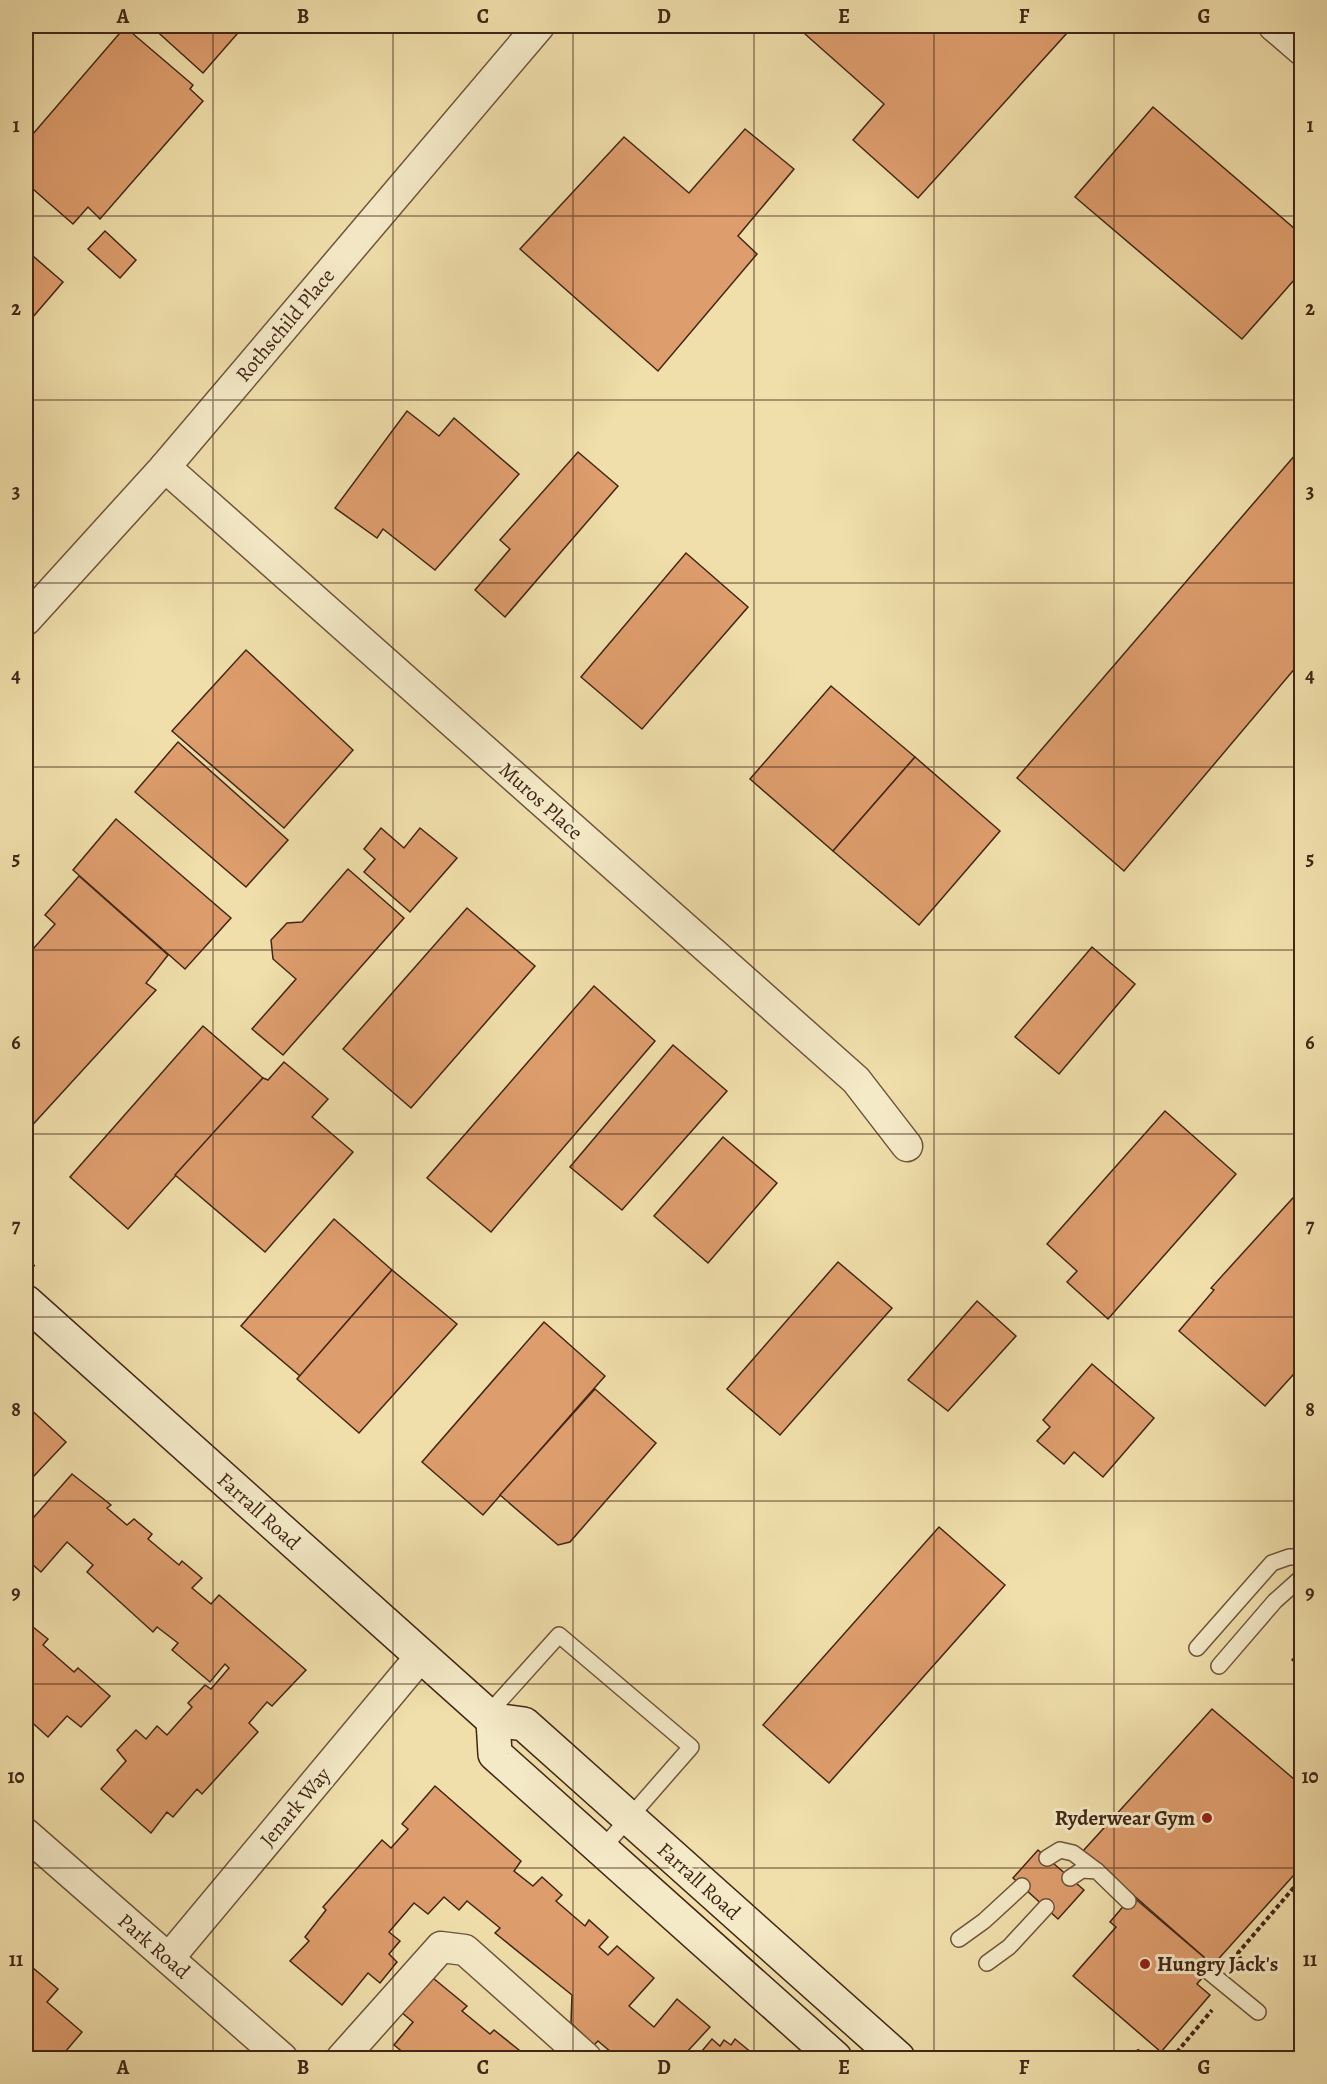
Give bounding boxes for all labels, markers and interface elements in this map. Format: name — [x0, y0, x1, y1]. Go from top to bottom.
text: A — [116, 3, 130, 30]
text: B — [297, 3, 309, 30]
text: C — [477, 3, 489, 30]
text: D — [657, 3, 671, 30]
text: E — [838, 3, 850, 30]
text: F — [1019, 3, 1030, 30]
text: G — [1197, 3, 1211, 30]
text: 1 — [12, 112, 20, 139]
text: 1 — [1306, 112, 1314, 139]
street label: Rothschild Place — [229, 262, 341, 388]
text: 2 — [11, 295, 21, 322]
text: 2 — [1305, 295, 1315, 322]
text: 3 — [12, 478, 20, 505]
text: 3 — [1306, 478, 1314, 505]
text: 4 — [11, 662, 21, 689]
text: 4 — [1305, 662, 1315, 689]
street label: Muros Place — [493, 756, 589, 846]
text: 5 — [12, 845, 20, 872]
text: 5 — [1306, 845, 1314, 872]
text: 6 — [11, 1029, 21, 1056]
text: 6 — [1305, 1029, 1315, 1056]
text: 7 — [12, 1212, 21, 1239]
text: 7 — [1306, 1212, 1315, 1239]
text: 8 — [11, 1396, 21, 1423]
text: 8 — [1305, 1396, 1315, 1423]
street label: Farrall Road — [211, 1466, 307, 1556]
text: 9 — [11, 1579, 21, 1606]
text: 9 — [1305, 1579, 1315, 1606]
street label: Jenark Way — [253, 1761, 337, 1853]
text: 10 — [7, 1763, 25, 1790]
text: 10 — [1301, 1763, 1319, 1790]
place label: Ryderwear Gym — [1055, 1804, 1195, 1832]
marker: Ryderwear Gym — [1200, 1811, 1214, 1825]
street label: Farrall Road — [651, 1836, 747, 1926]
street label: Park Road — [112, 1907, 197, 1986]
text: 11 — [9, 1946, 23, 1973]
text: 11 — [1303, 1946, 1317, 1973]
place label: Hungry Jack's — [1157, 1950, 1278, 1978]
marker: Hungry Jack's — [1138, 1957, 1152, 1971]
text: A — [116, 2054, 130, 2081]
text: B — [297, 2054, 309, 2081]
text: C — [477, 2054, 489, 2081]
text: D — [657, 2054, 671, 2081]
text: E — [838, 2054, 850, 2081]
text: F — [1019, 2054, 1030, 2081]
text: G — [1197, 2054, 1211, 2081]

